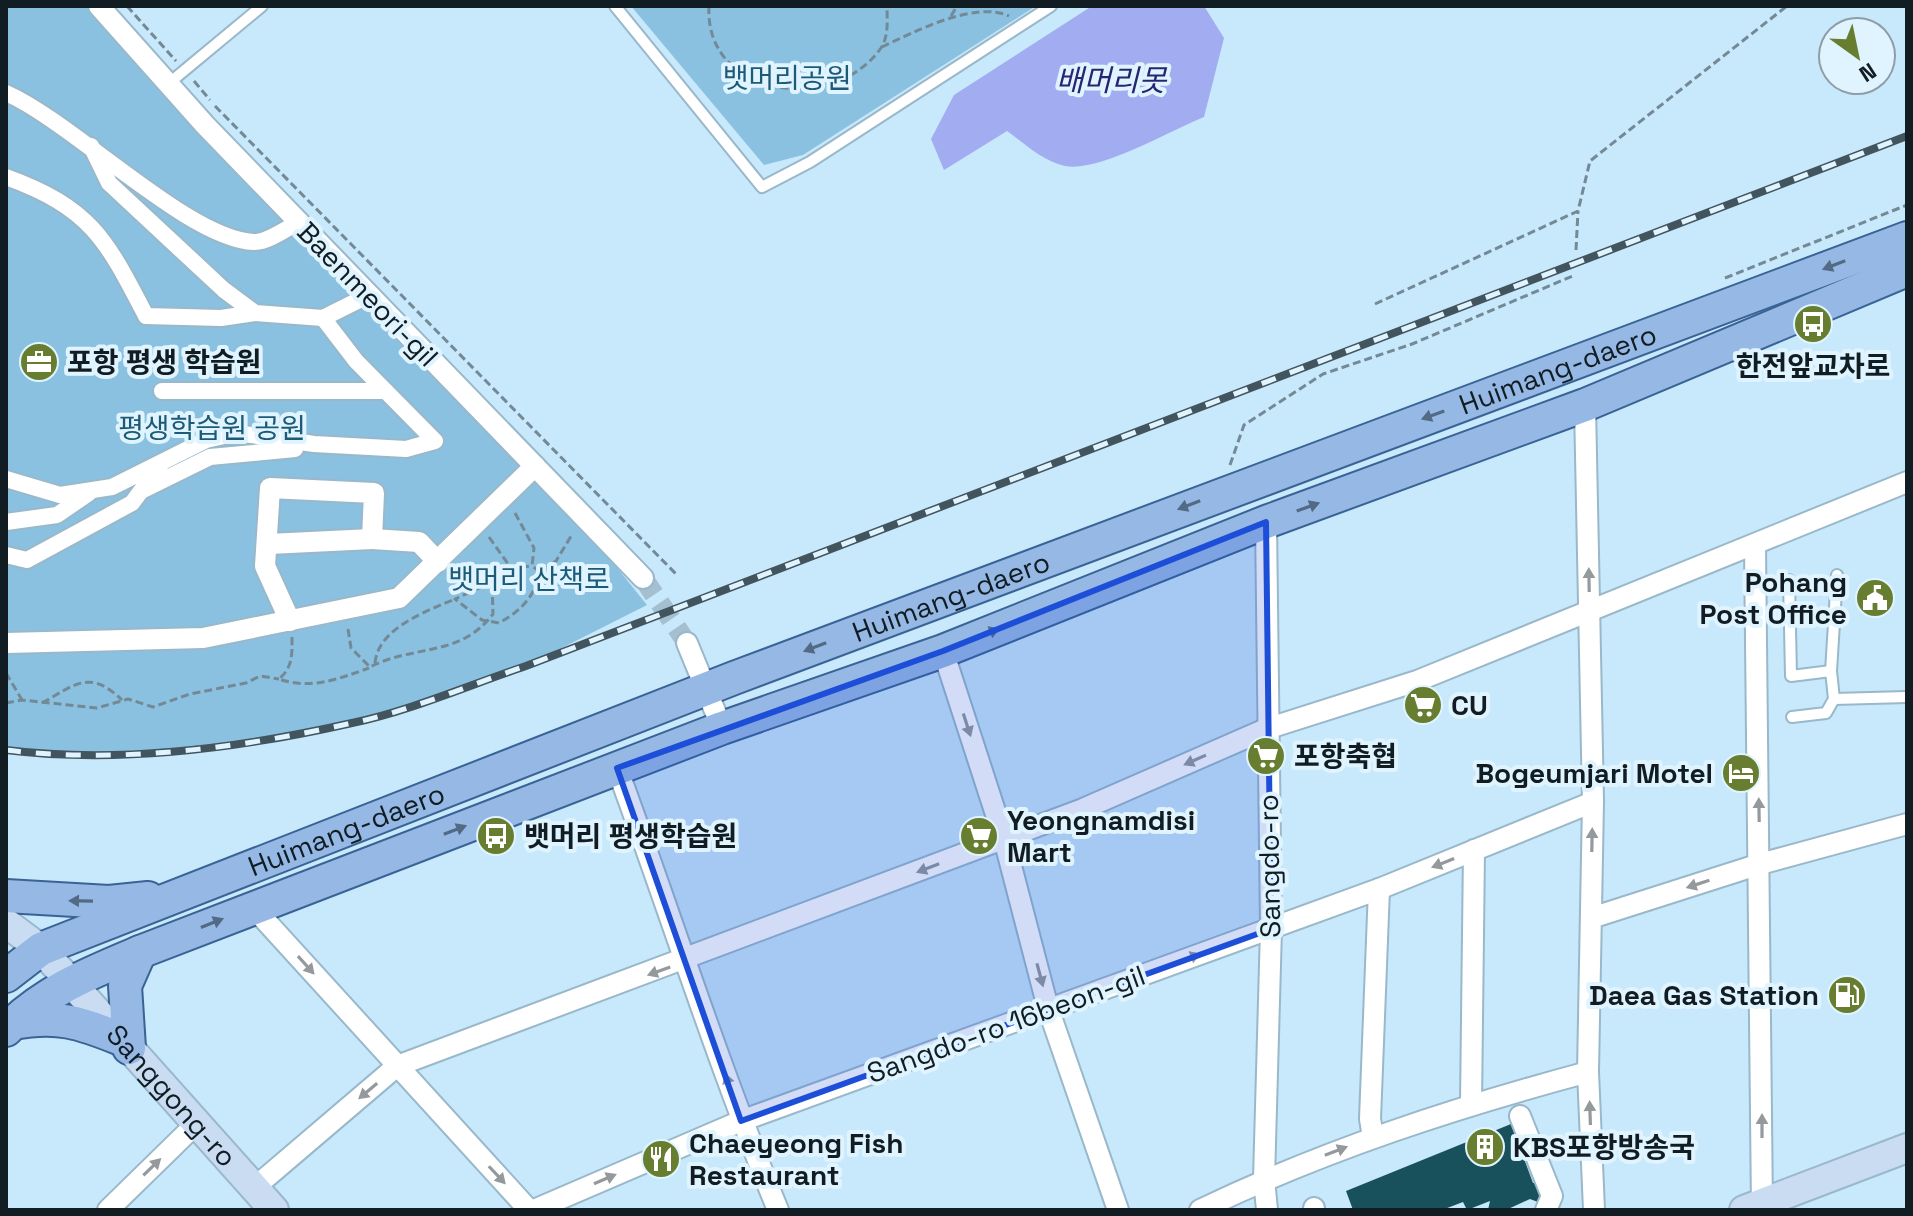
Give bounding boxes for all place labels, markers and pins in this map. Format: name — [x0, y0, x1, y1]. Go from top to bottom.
bus stop icon: 한전앞교차로 — [1792, 303, 1834, 345]
office icon: 포항 평생 학습원 — [18, 341, 60, 383]
place label: 포항 평생 학습원 — [67, 344, 262, 380]
place label: 한전앞교차로 — [1736, 348, 1890, 384]
place label: Pohang Post Office — [1700, 564, 1847, 632]
public building icon: Pohang Post Office — [1854, 577, 1896, 619]
supermarket icon: CU — [1402, 684, 1444, 726]
place label: CU — [1451, 687, 1488, 723]
supermarket icon: 포항축협 — [1245, 735, 1287, 777]
place label: 포항축협 — [1294, 738, 1397, 774]
hotel icon: Bogeumjari Motel — [1720, 752, 1762, 794]
place label: Bogeumjari Motel — [1476, 755, 1713, 791]
place label: Yeongnamdisi Mart — [1007, 802, 1195, 870]
bus stop icon: 뱃머리 평생학습원 — [475, 815, 517, 857]
supermarket icon: Yeongnamdisi Mart — [958, 815, 1000, 857]
place label: 뱃머리 평생학습원 — [524, 818, 737, 854]
fuel station icon: Daea Gas Station — [1826, 974, 1868, 1016]
place label: Daea Gas Station — [1589, 977, 1819, 1013]
place label: Chaeyeong Fish Restaurant — [689, 1125, 903, 1193]
building icon: KBS포항방송국 — [1464, 1126, 1506, 1168]
place label: KBS포항방송국 — [1513, 1129, 1695, 1165]
restaurant icon: Chaeyeong Fish Restaurant — [640, 1138, 682, 1180]

